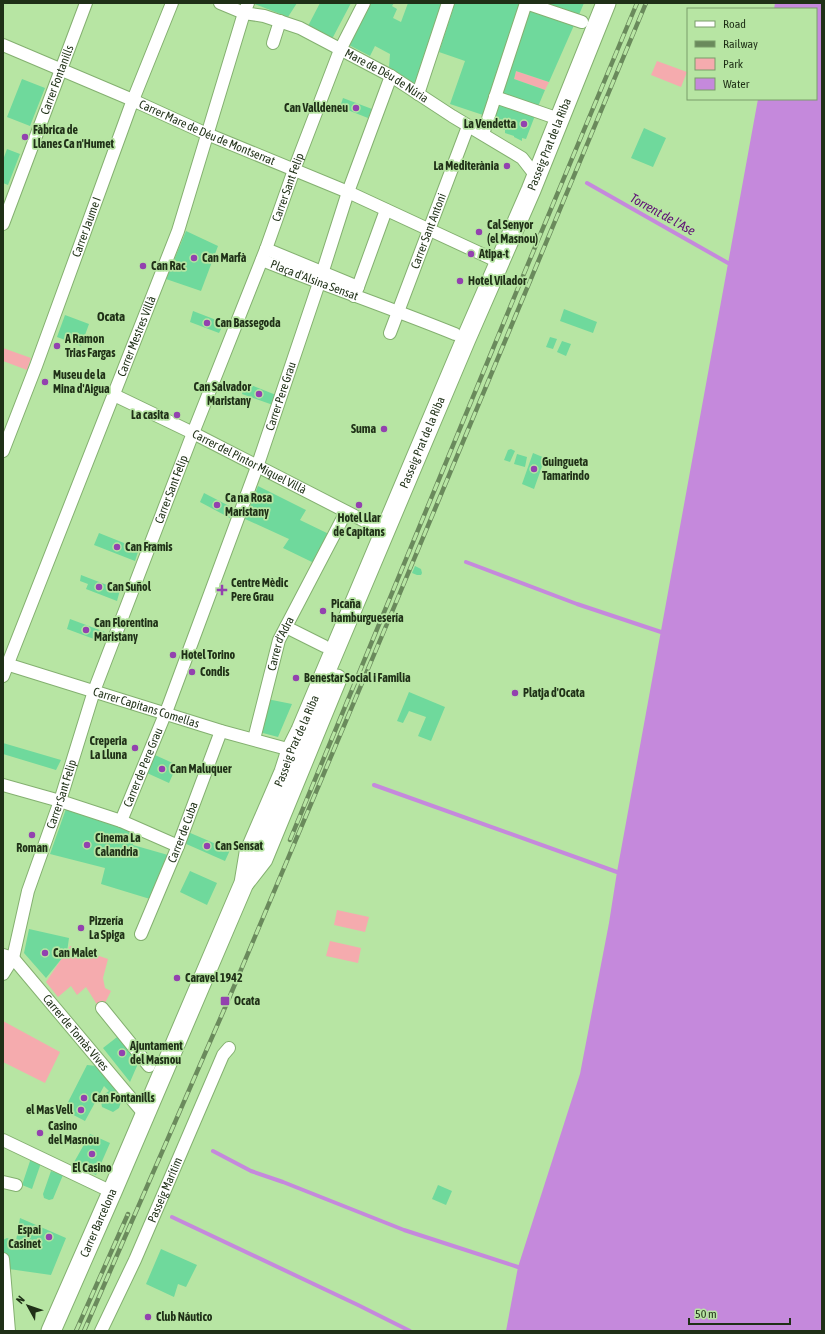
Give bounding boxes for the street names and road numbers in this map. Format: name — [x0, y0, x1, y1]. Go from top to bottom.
street label: Carrer Fontanills — [38, 43, 77, 117]
street label: Mare de Déu de Núria — [342, 46, 431, 106]
street label: Passeig Prat de la Riba — [525, 96, 574, 192]
street label: Carrer Mare de Déu de Montserrat — [137, 97, 278, 168]
street label: Carrer Sant Felip — [269, 151, 307, 224]
street label: Carrer Sant Antoni — [408, 191, 449, 271]
street label: Carrer Jaume I — [69, 195, 104, 259]
street label: Plaça d'Alsina Sensat — [268, 257, 361, 303]
street label: Carrer Mestres Villà — [114, 294, 159, 379]
street label: Carrer Pere Grau — [263, 360, 299, 432]
street label: Passeig Prat de la Riba — [397, 395, 448, 490]
street label: Carrer del Pintor Miquel Villà — [190, 427, 309, 497]
street label: Carrer Sant Felip — [152, 453, 191, 526]
street label: Carrer d'Adra — [264, 614, 297, 672]
street label: Carrer Capitans Comellas — [91, 685, 201, 731]
street label: Passeig Prat de la Riba — [271, 693, 322, 789]
street label: Carrer de Pere Grau — [121, 725, 166, 809]
street label: Carrer Sant Felip — [44, 758, 79, 831]
street label: Carrer de Cuba — [165, 800, 201, 865]
street label: Carrer de Tomàs Vives — [40, 992, 112, 1074]
street label: Passeig Marítim — [145, 1155, 185, 1225]
street label: Carrer Barcelona — [77, 1186, 120, 1259]

